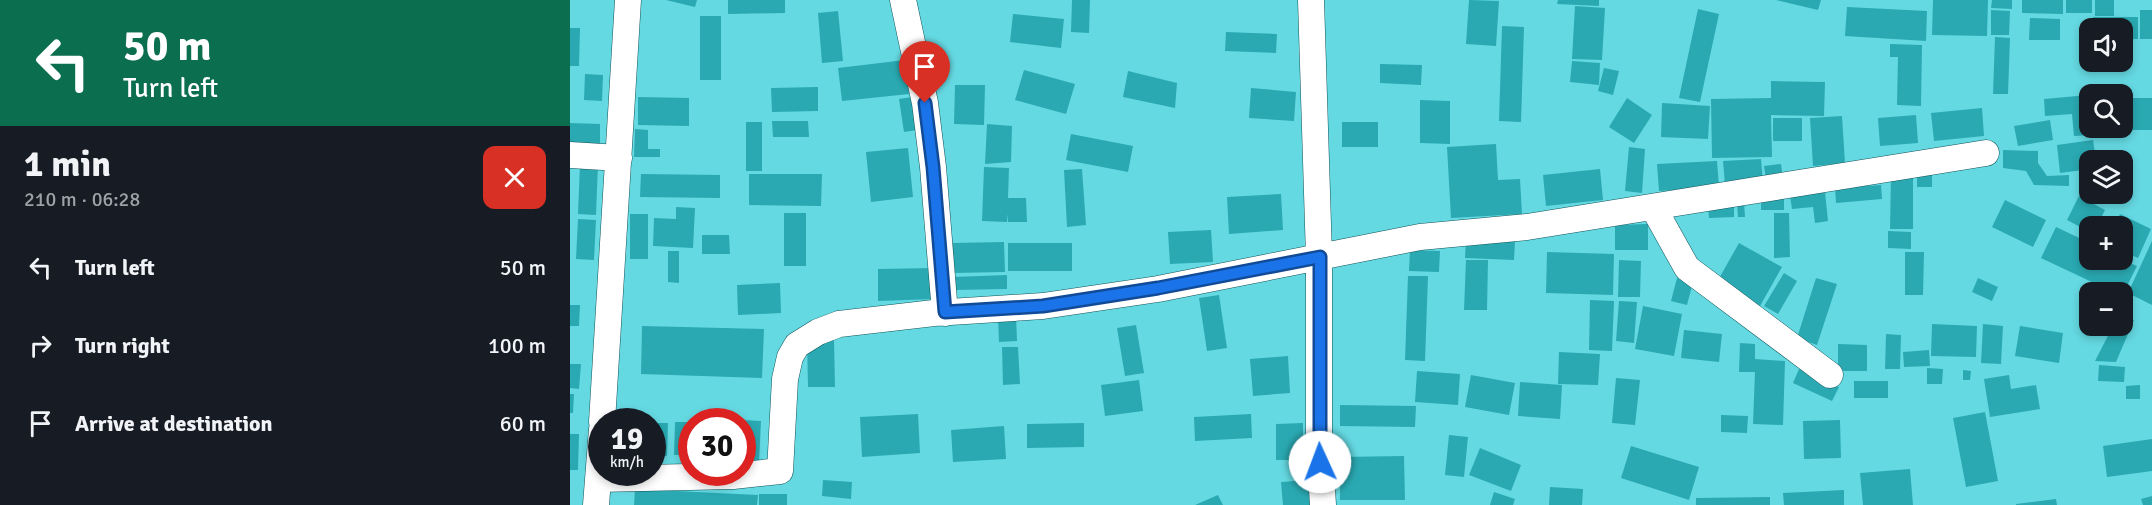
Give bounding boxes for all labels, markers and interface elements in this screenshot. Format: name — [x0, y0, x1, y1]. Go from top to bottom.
map controls — [2079, 18, 2133, 336]
button: sound — [2079, 18, 2133, 72]
text: 50 m — [123, 21, 212, 72]
icon: left — [24, 24, 102, 102]
pin — [899, 41, 950, 103]
icon: arrive — [908, 50, 941, 83]
text: Turn left — [123, 72, 218, 105]
button: search — [2079, 84, 2133, 138]
text: 1 min — [24, 142, 111, 187]
button: close — [483, 146, 546, 209]
button: layers — [2079, 150, 2133, 204]
text: 210 m · 06:28 — [24, 187, 140, 212]
button: + — [2079, 216, 2133, 270]
icon: left — [24, 251, 57, 284]
text: Turn left — [75, 254, 155, 281]
text: 50 m — [500, 254, 546, 281]
button: − — [2079, 282, 2133, 336]
icon: right — [24, 329, 57, 362]
text: Turn right — [75, 332, 170, 359]
text: 100 m — [488, 332, 546, 359]
icon: arrive — [24, 407, 57, 440]
speed limit sign: 30 — [678, 408, 756, 486]
text: Arrive at destination — [75, 410, 272, 437]
text: 60 m — [500, 410, 546, 437]
text: 19 — [611, 421, 643, 458]
position arrow — [1288, 430, 1352, 494]
text: km/h — [610, 453, 644, 471]

